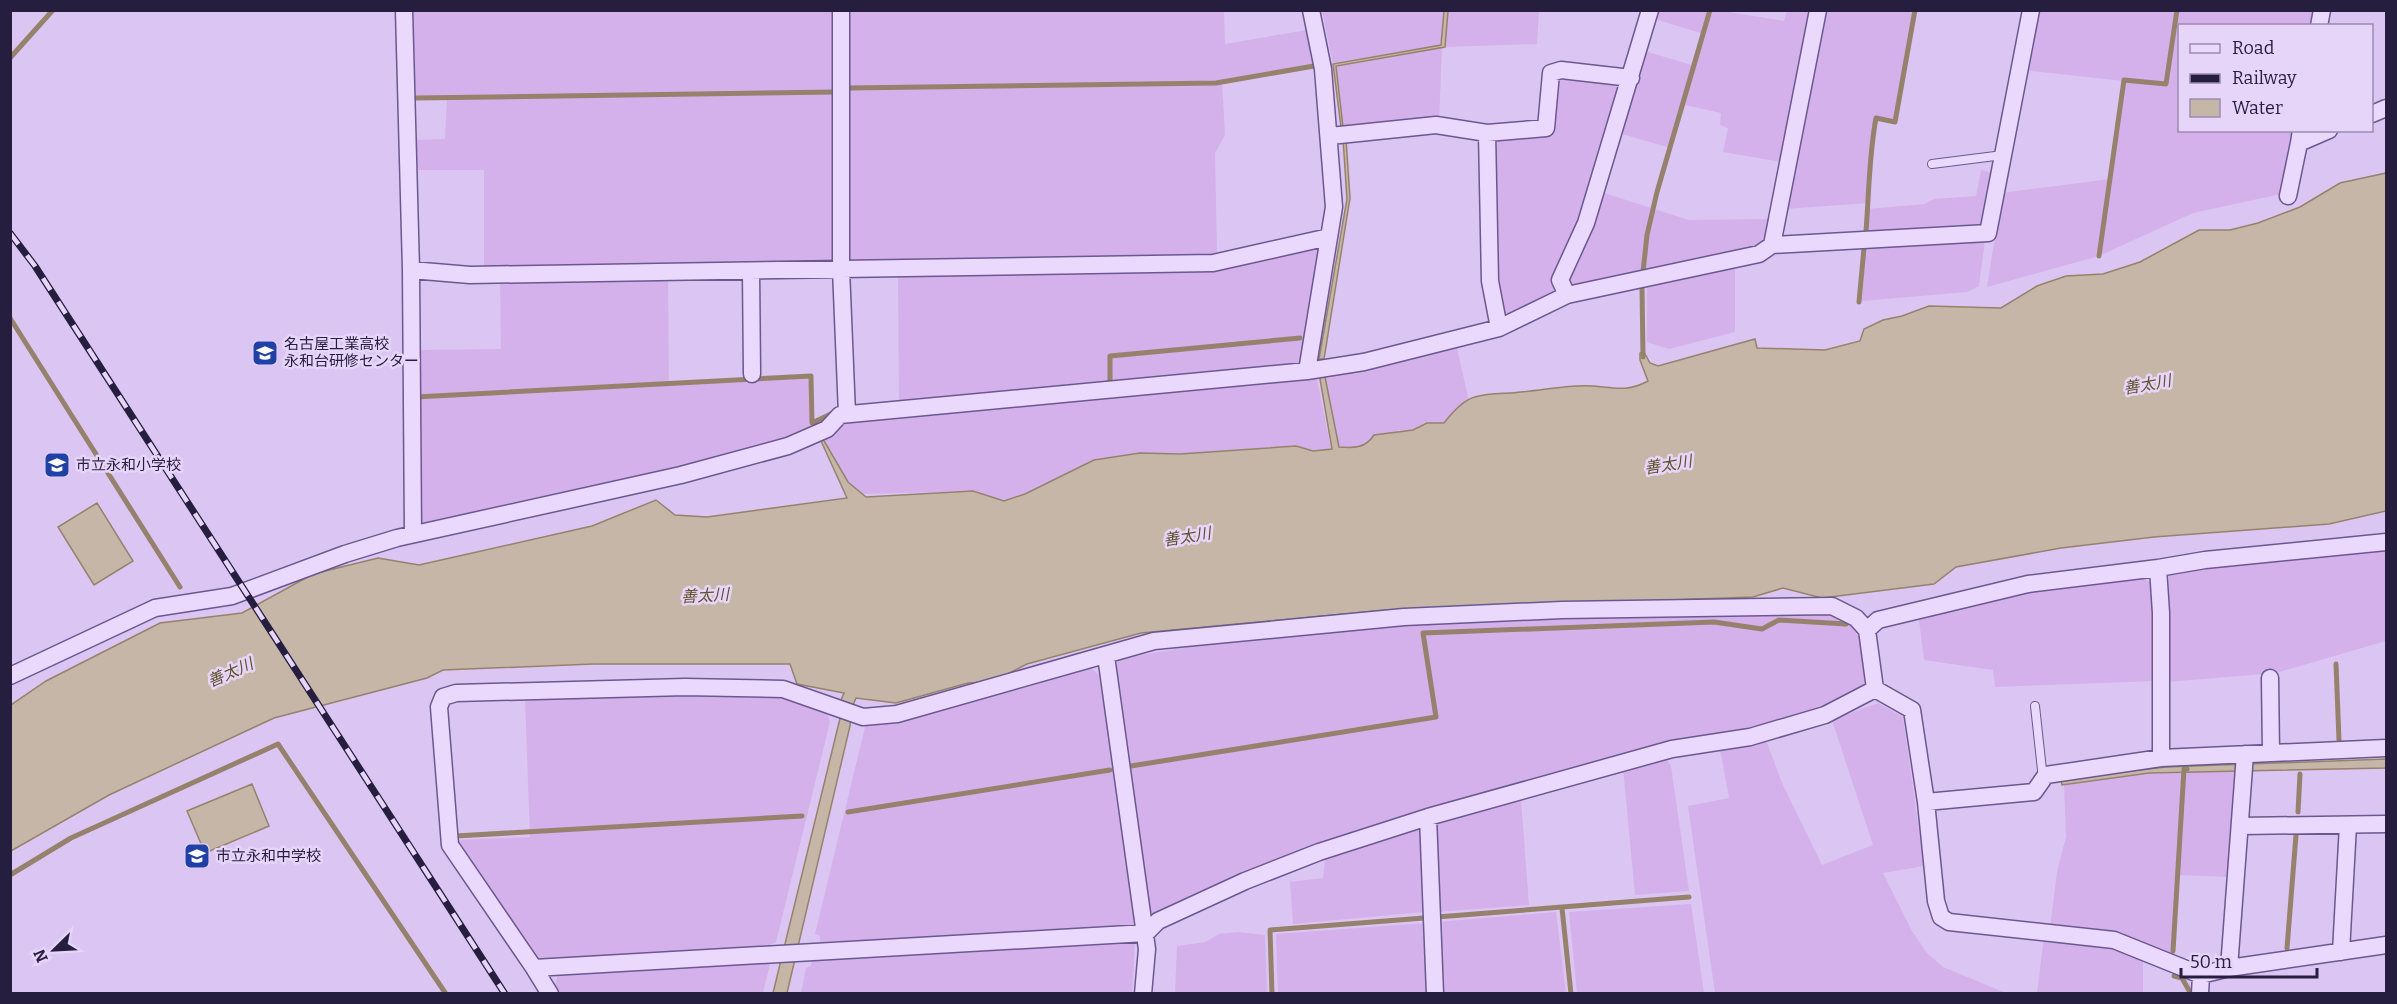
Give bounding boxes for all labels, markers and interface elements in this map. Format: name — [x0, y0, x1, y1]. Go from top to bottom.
legend — [2178, 24, 2373, 132]
text: Road — [2232, 37, 2275, 59]
text: Railway — [2232, 67, 2297, 89]
text: Water — [2232, 97, 2283, 119]
place label: 名古屋工業高校 永和台研修センター — [284, 335, 419, 370]
school or university icon: 名古屋工業高校 永和台研修センター — [250, 338, 280, 368]
water label: 善太川 — [2122, 371, 2174, 398]
school or university icon: 市立永和小学校 — [42, 450, 72, 480]
water label: 善太川 — [1643, 451, 1695, 478]
place label: 市立永和小学校 — [76, 456, 181, 474]
water label: 善太川 — [1162, 523, 1214, 550]
water label: 善太川 — [681, 585, 731, 606]
water label: 善太川 — [204, 653, 258, 691]
school or university icon: 市立永和中学校 — [182, 841, 212, 871]
place label: 市立永和中学校 — [216, 847, 321, 865]
north arrow — [24, 920, 84, 980]
scale bar — [2181, 941, 2318, 979]
text: N — [30, 946, 52, 965]
text: 50 m — [2190, 951, 2232, 973]

